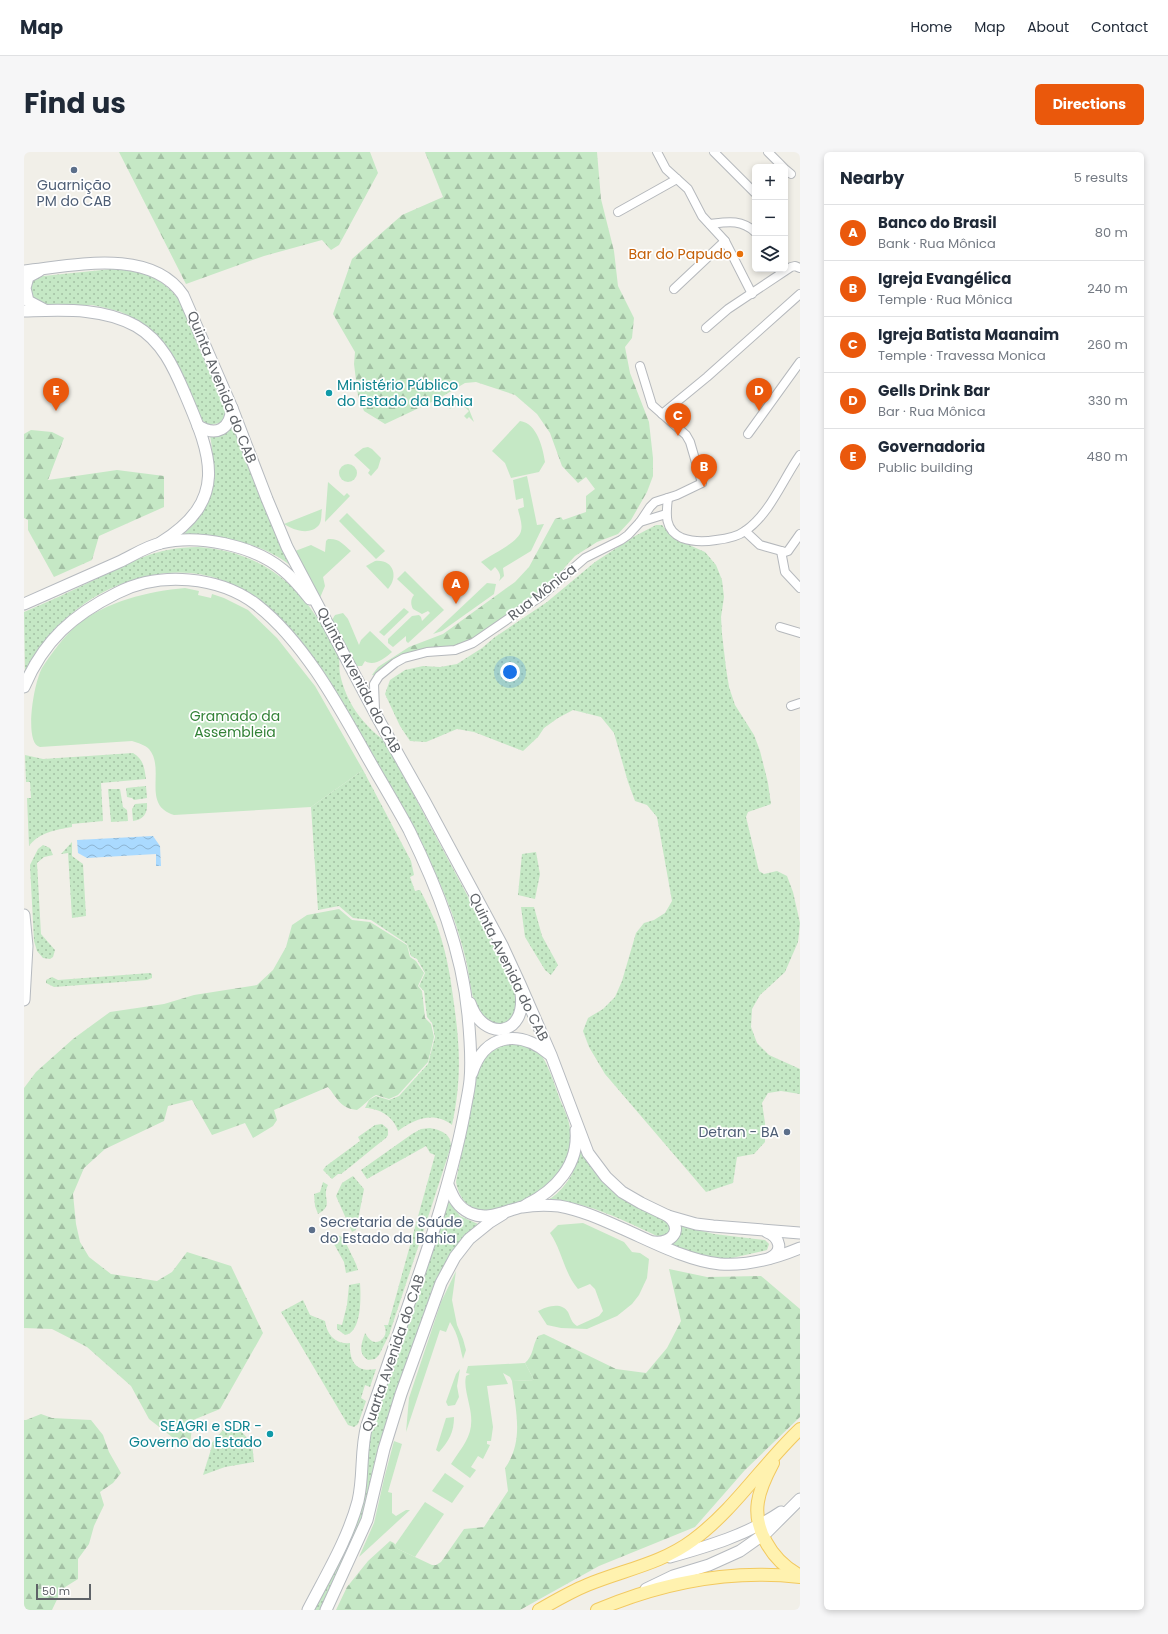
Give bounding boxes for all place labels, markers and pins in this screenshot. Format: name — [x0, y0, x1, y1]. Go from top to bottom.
marker: Guarnição PM do CAB — [69, 165, 79, 175]
place label: Guarnição PM do CAB — [37, 175, 111, 211]
place label: Bar do Papudo — [628, 244, 732, 264]
marker: Bar do Papudo — [735, 249, 745, 259]
place label: Ministério Público do Estado da Bahia — [337, 375, 473, 411]
pin: E — [43, 378, 69, 411]
pin: D — [746, 378, 772, 411]
marker: Ministério Público do Estado da Bahia — [324, 388, 334, 398]
pin: C — [665, 403, 691, 436]
pin: B — [691, 454, 717, 487]
pin: A — [443, 571, 469, 604]
place label: Detran - BA — [698, 1122, 779, 1142]
marker: Detran - BA — [782, 1127, 792, 1137]
place label: Secretaria de Saúde do Estado da Bahia — [320, 1212, 463, 1248]
marker: Secretaria de Saúde do Estado da Bahia — [307, 1225, 317, 1235]
place label: SEAGRI e SDR - Governo do Estado — [129, 1416, 262, 1452]
marker: SEAGRI e SDR - Governo do Estado — [265, 1429, 275, 1439]

